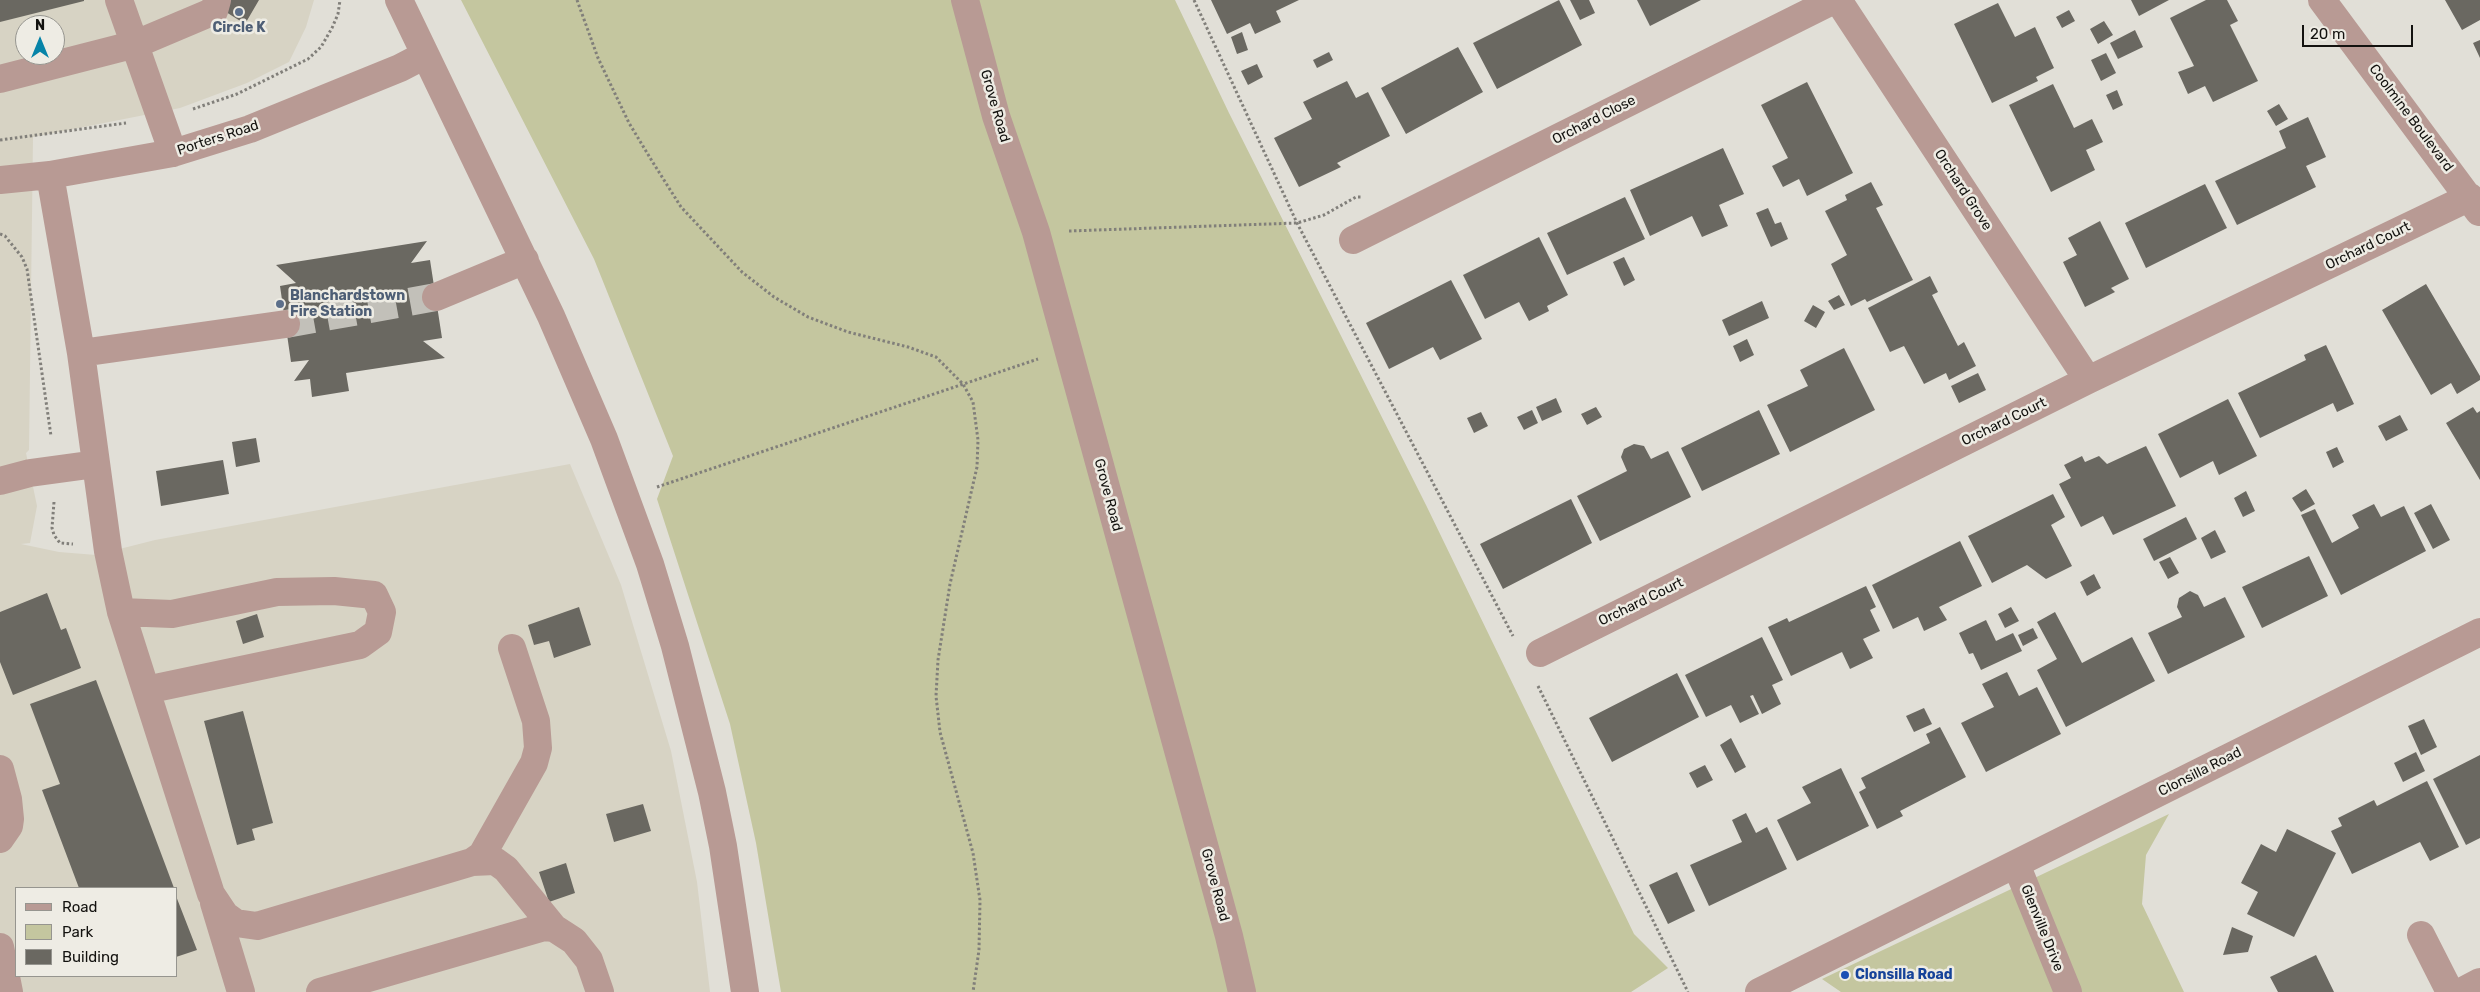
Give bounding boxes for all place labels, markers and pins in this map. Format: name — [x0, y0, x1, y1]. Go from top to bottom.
marker: Circle K — [233, 6, 245, 18]
place label: Circle K — [213, 20, 265, 36]
place label: Blanchardstown Fire Station — [290, 288, 405, 321]
marker: Blanchardstown Fire Station — [274, 298, 286, 310]
place label: Clonsilla Road — [1855, 967, 1953, 983]
marker: Clonsilla Road — [1839, 969, 1851, 981]

